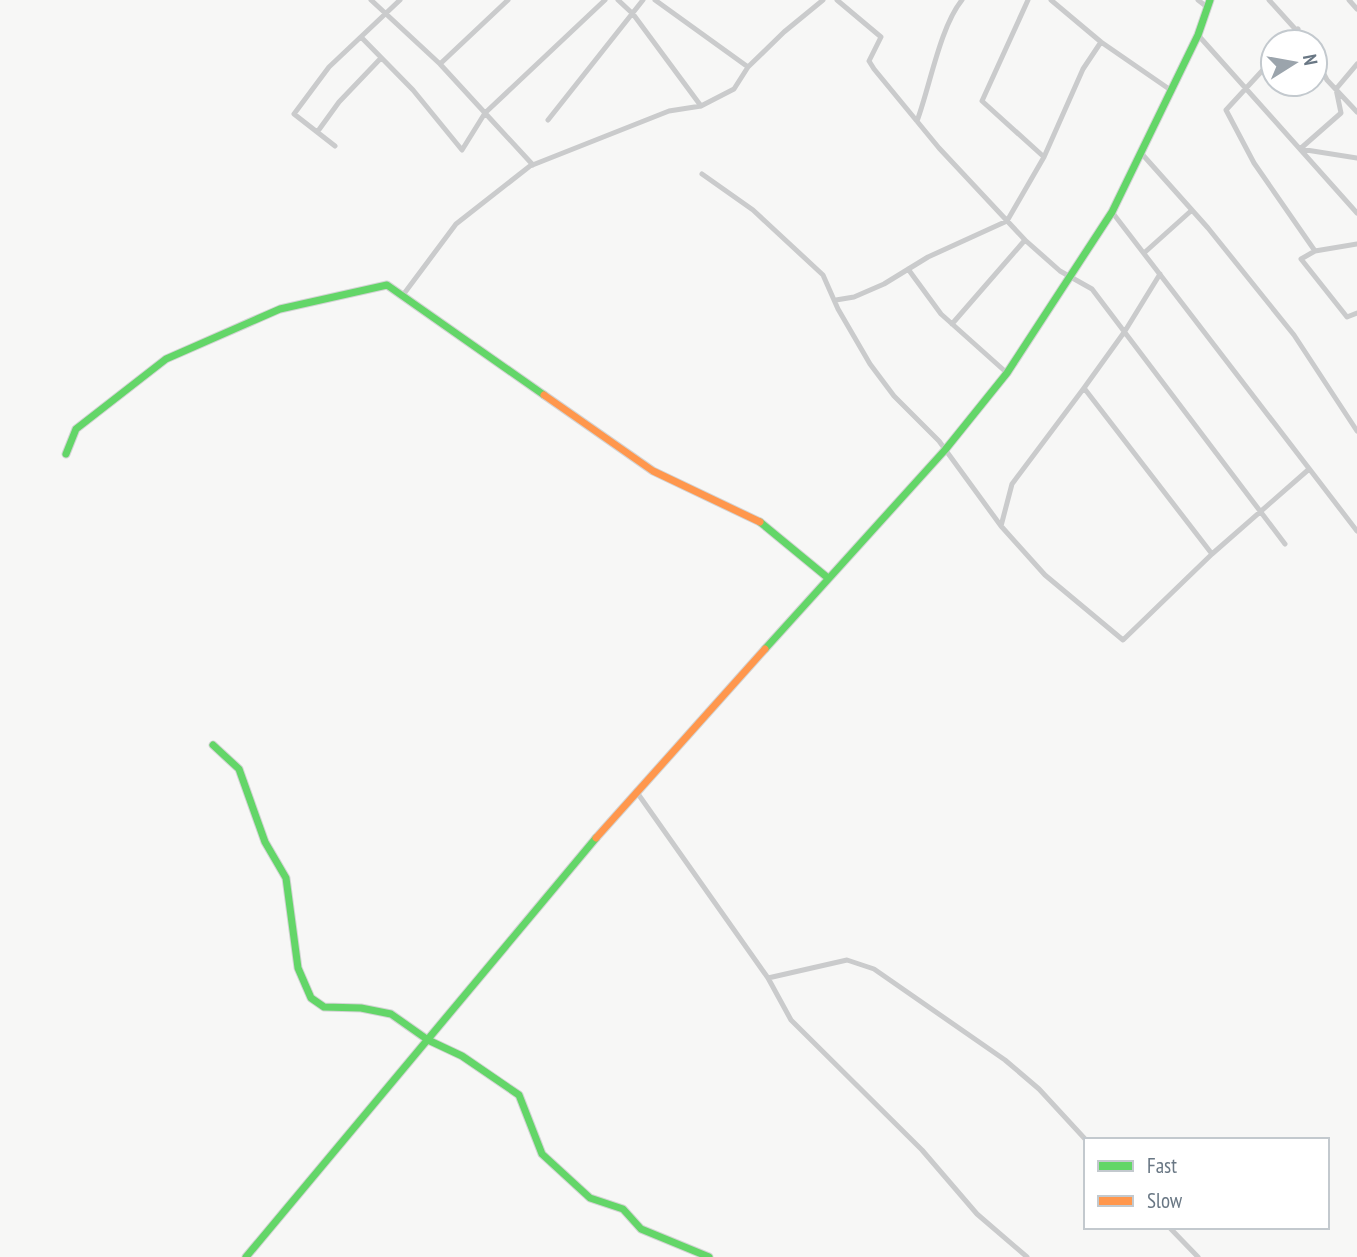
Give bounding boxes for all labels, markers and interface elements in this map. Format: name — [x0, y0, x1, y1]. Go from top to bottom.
north arrow — [1259, 28, 1329, 98]
text: N — [1298, 52, 1323, 67]
legend — [1084, 1138, 1329, 1229]
text: Fast — [1147, 1152, 1177, 1179]
text: Slow — [1147, 1187, 1183, 1214]

